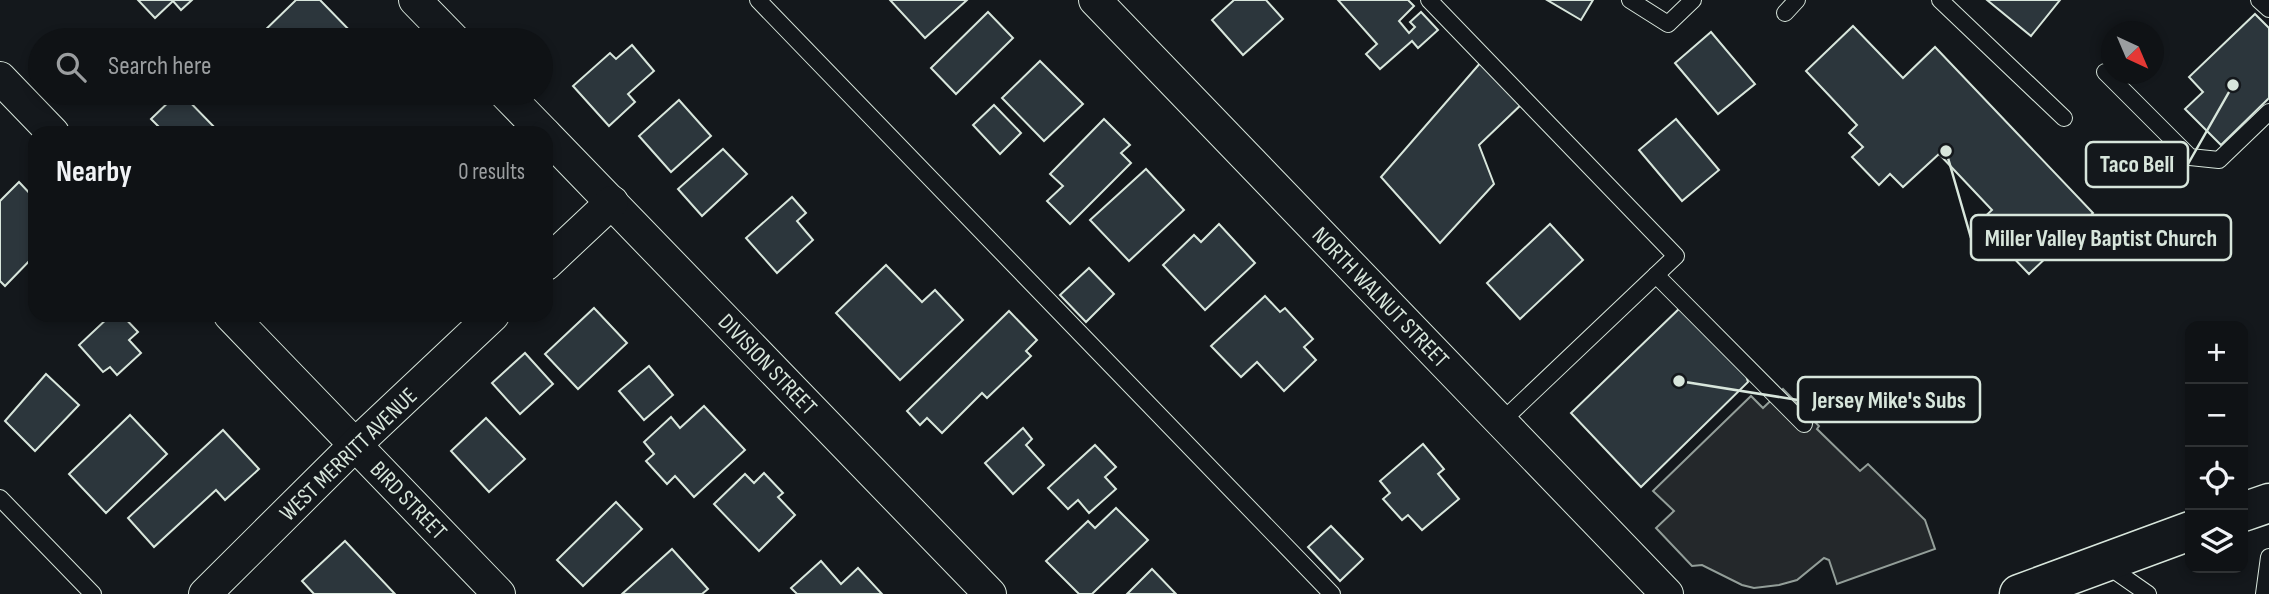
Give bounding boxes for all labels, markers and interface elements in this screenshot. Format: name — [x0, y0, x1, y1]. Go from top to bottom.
north arrow — [2101, 21, 2164, 84]
search box — [28, 28, 553, 105]
icon: search — [52, 48, 90, 86]
text: Search here — [108, 51, 211, 82]
callout: Taco Bell — [2086, 142, 2188, 187]
text: Taco Bell — [2100, 150, 2174, 179]
text: Nearby — [56, 154, 132, 190]
text: 0 results — [458, 158, 525, 186]
callout: Miller Valley Baptist Church — [1971, 215, 2231, 260]
street label: NORTH WALNUT STREET — [1306, 221, 1455, 374]
text: Miller Valley Baptist Church — [1985, 224, 2217, 253]
street label: DIVISION STREET — [712, 308, 823, 421]
map controls — [2185, 321, 2248, 573]
button: + — [2185, 321, 2248, 384]
callout: Jersey Mike's Subs — [1798, 377, 1980, 422]
street label: WEST MERRITT AVENUE — [274, 382, 423, 527]
button: − — [2185, 384, 2248, 447]
text: Jersey Mike's Subs — [1811, 386, 1966, 415]
button: locate — [2185, 447, 2248, 510]
street label: BIRD STREET — [364, 456, 453, 546]
button: layers — [2185, 510, 2248, 573]

